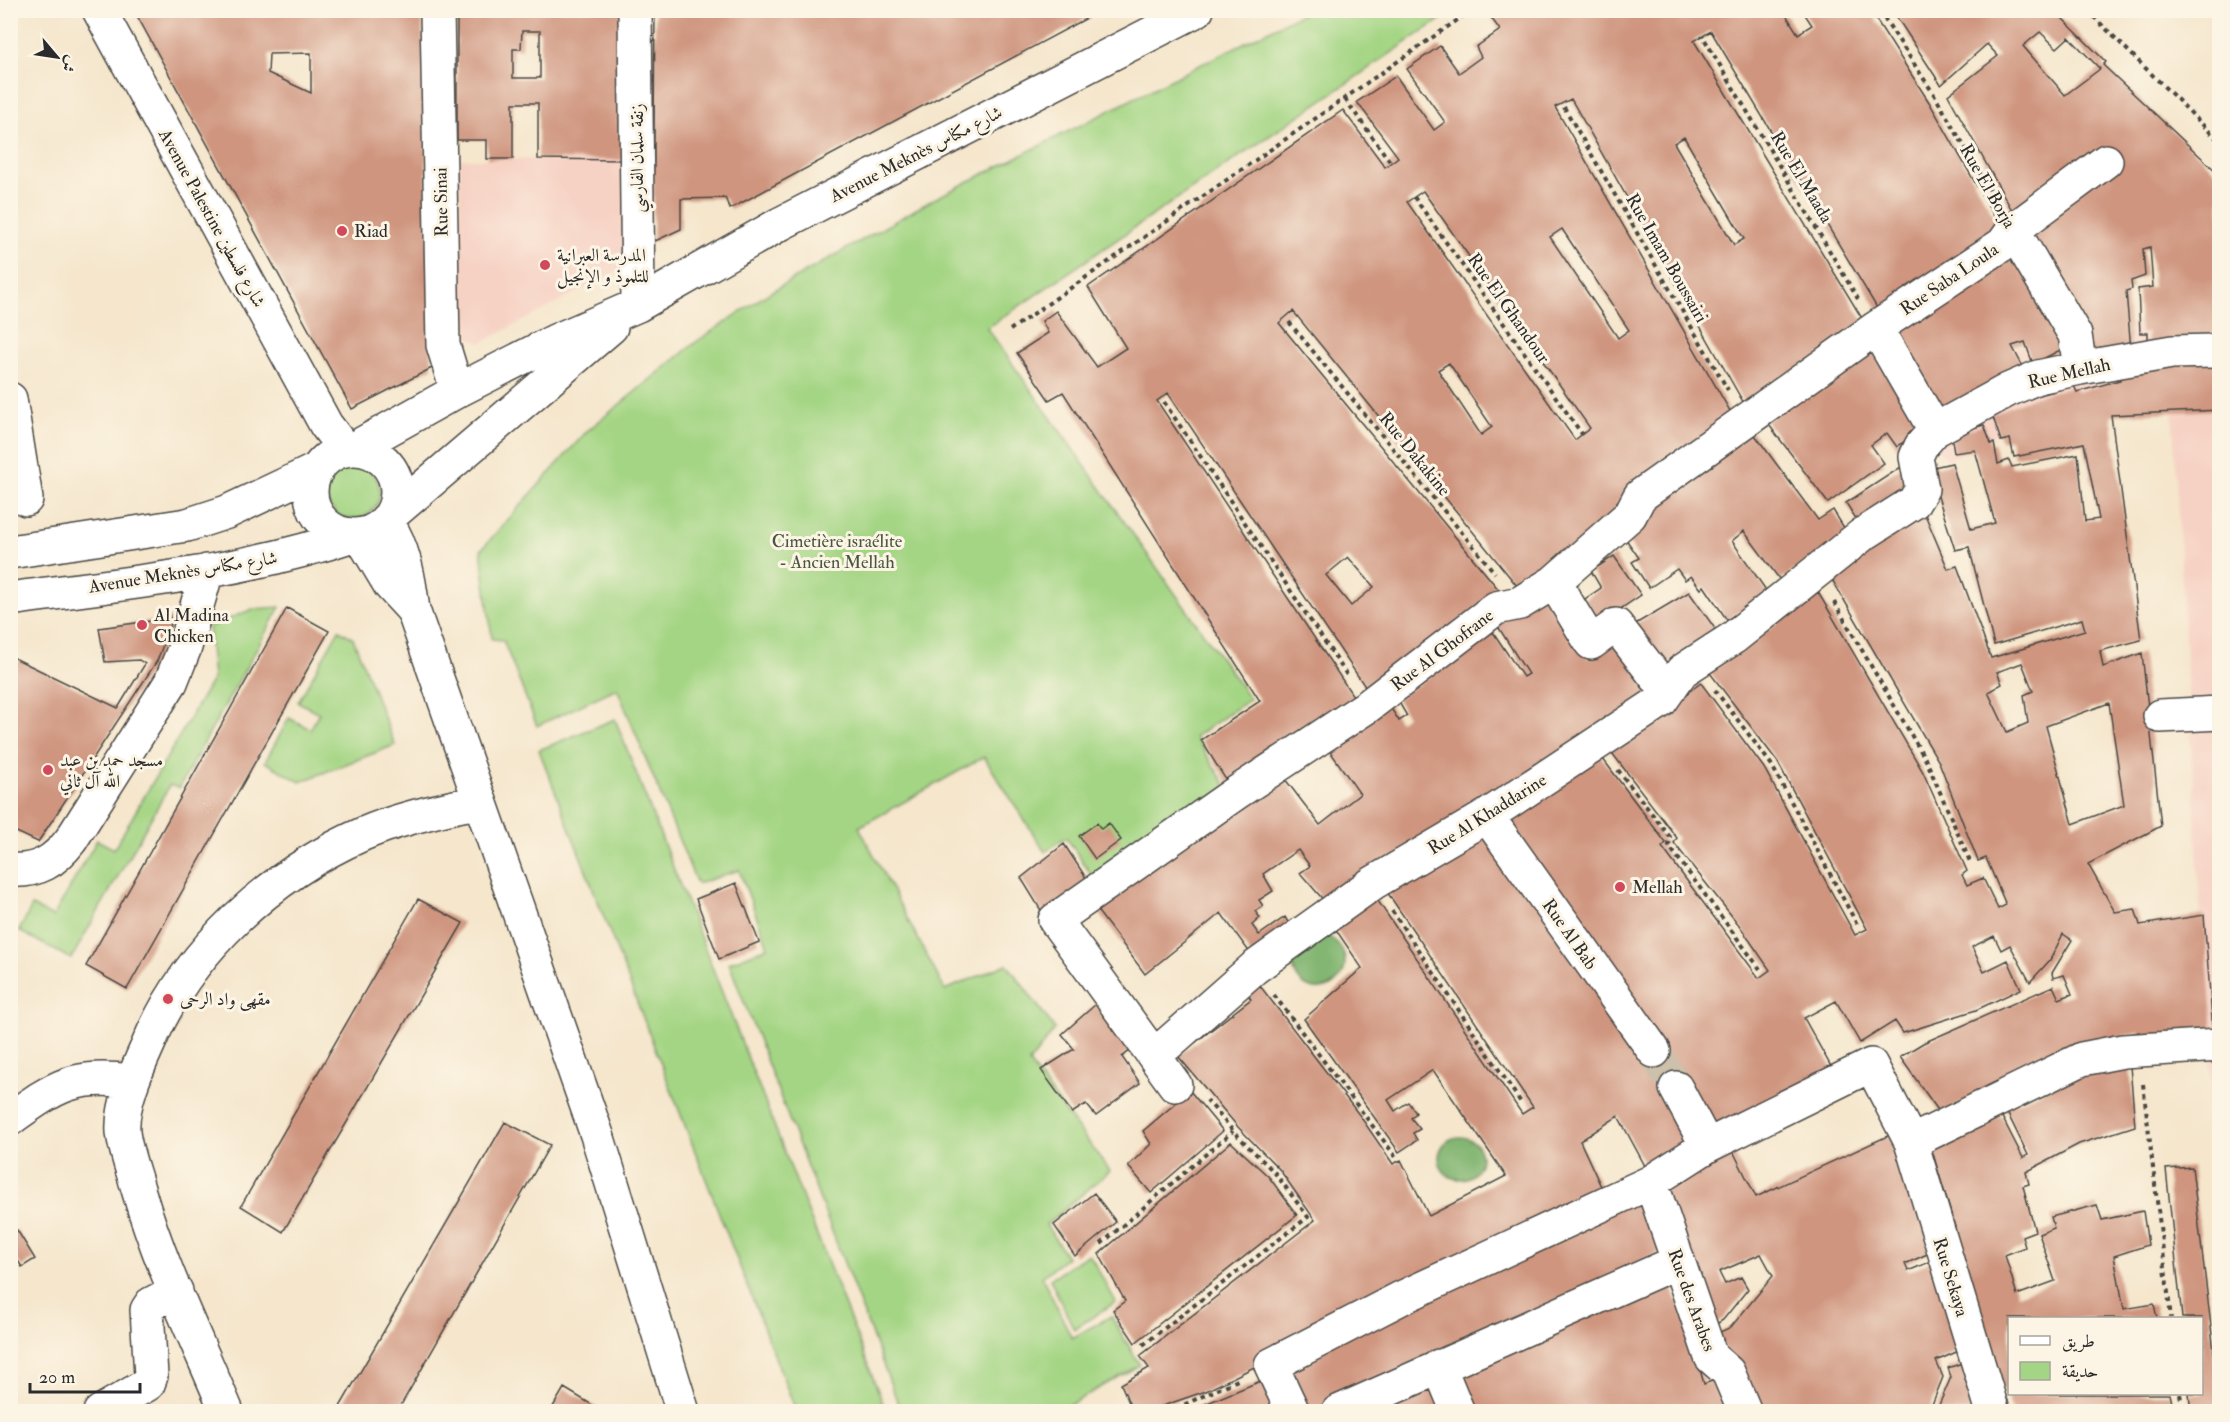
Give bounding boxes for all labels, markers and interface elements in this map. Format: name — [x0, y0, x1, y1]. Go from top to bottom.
north arrow — [27, 27, 87, 87]
text: ش — [57, 52, 82, 76]
street label: Avenue Meknès شارع مكناس — [825, 101, 1008, 211]
street label: زنقة سلمان الفارسي — [626, 103, 654, 213]
street label: Avenue Palestine شارع فلسطين — [150, 124, 270, 313]
street label: Rue El Maada — [1765, 127, 1838, 228]
street label: Rue El Borja — [1954, 140, 2021, 233]
street label: Rue Sinai — [429, 167, 454, 237]
street label: Rue Imam Boussairi — [1620, 189, 1713, 327]
place label: Riad — [354, 220, 388, 243]
marker: Riad — [335, 224, 349, 238]
street label: Rue Saba Loula — [1896, 238, 2003, 321]
place label: المدرسة العبرانية للتلموذ و الإنجيل — [557, 244, 649, 289]
street label: Rue El Ghandour — [1462, 249, 1555, 368]
marker: المدرسة العبرانية للتلموذ و الإنجيل — [538, 258, 552, 272]
street label: Rue Mellah — [2026, 353, 2113, 394]
street label: Rue Dakakine — [1374, 408, 1456, 501]
park label: Cimetière israélite - Ancien Mellah — [772, 530, 903, 574]
street label: Avenue Meknès شارع مكناس — [86, 546, 279, 602]
place label: Al Madina Chicken — [153, 604, 229, 648]
street label: Rue Al Ghofrane — [1386, 604, 1499, 697]
marker: Al Madina Chicken — [135, 618, 149, 632]
place label: مسجد حمد بن عبد الله آل ثاني — [60, 749, 163, 796]
marker: مسجد حمد بن عبد الله آل ثاني — [41, 763, 55, 777]
street label: Rue Al Khaddarine — [1423, 768, 1551, 860]
place label: Mellah — [1632, 876, 1683, 899]
marker: Mellah — [1613, 880, 1627, 894]
street label: Rue Al Bab — [1537, 894, 1602, 974]
place label: مقهى واد الرحى — [180, 988, 271, 1011]
marker: مقهى واد الرحى — [161, 992, 175, 1006]
street label: Rue Sekaya — [1928, 1235, 1974, 1320]
street label: Rue des Arabes — [1662, 1246, 1721, 1355]
legend — [2008, 1317, 2203, 1395]
text: طريق — [2062, 1330, 2095, 1353]
scale bar — [30, 1356, 140, 1394]
text: حديقة — [2062, 1360, 2098, 1383]
text: 20 m — [39, 1366, 75, 1389]

